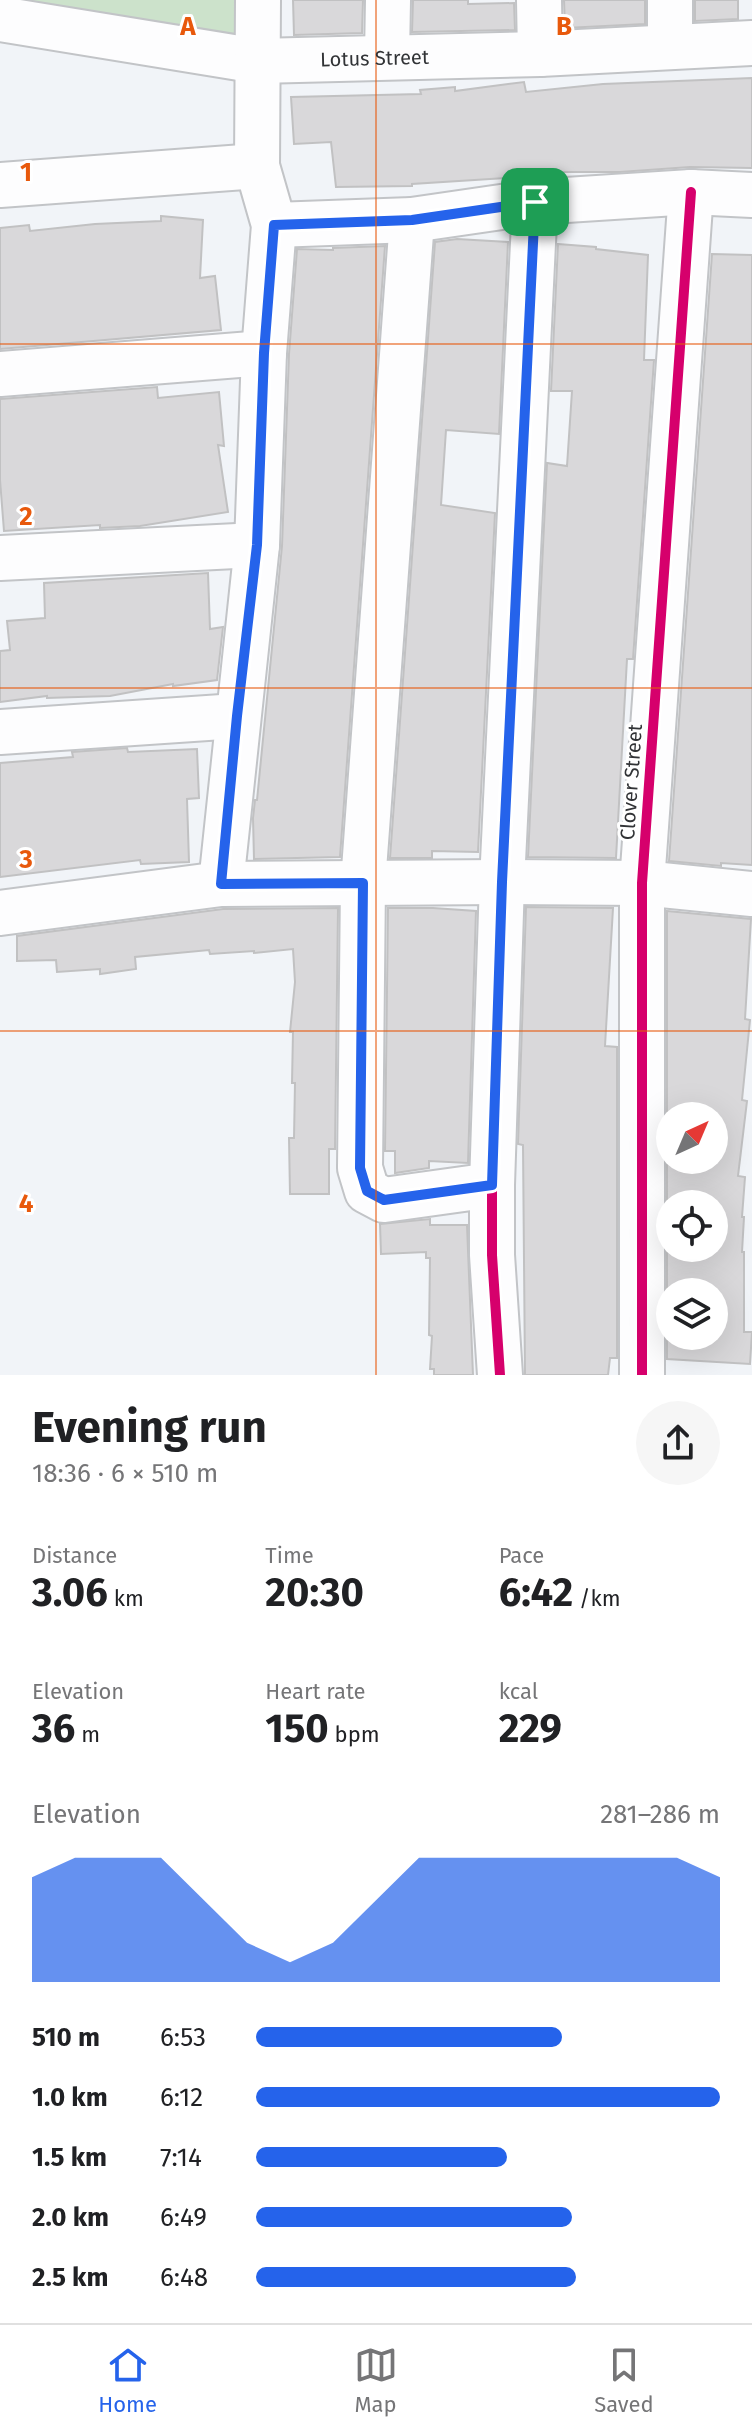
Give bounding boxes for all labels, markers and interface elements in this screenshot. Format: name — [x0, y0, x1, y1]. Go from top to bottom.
text: A — [179, 11, 196, 42]
text: B — [556, 11, 572, 42]
street label: Lotus Street — [320, 45, 430, 71]
text: 1 — [20, 157, 32, 188]
pin — [501, 168, 569, 236]
icon: arrive — [513, 180, 557, 224]
text: 2 — [19, 501, 33, 532]
street label: Clover Street — [615, 722, 647, 841]
text: 3 — [18, 844, 33, 875]
north arrow — [656, 1102, 728, 1174]
map controls — [656, 1102, 728, 1350]
text: 4 — [19, 1188, 34, 1219]
button: locate — [656, 1190, 728, 1262]
button: layers — [656, 1278, 728, 1350]
text: Evening run — [32, 1401, 267, 1454]
button: share — [636, 1401, 720, 1485]
text: 18:36 · 6 × 510 m — [32, 1458, 218, 1489]
text: Distance — [32, 1542, 117, 1569]
text: Time — [265, 1542, 314, 1569]
text: Pace — [499, 1542, 544, 1569]
text: 3.06 — [32, 1569, 108, 1617]
text: 20:30 — [265, 1569, 364, 1617]
text: 6:42 — [499, 1569, 573, 1617]
text: km — [108, 1585, 144, 1612]
text: /km — [573, 1585, 621, 1612]
text: Elevation — [32, 1678, 124, 1705]
text: Heart rate — [265, 1678, 366, 1705]
text: kcal — [499, 1678, 538, 1705]
text: 36 — [32, 1705, 75, 1753]
text: 150 — [265, 1705, 329, 1753]
text: 229 — [499, 1705, 562, 1753]
text: m — [75, 1721, 100, 1748]
text: bpm — [329, 1721, 380, 1748]
text: Elevation — [32, 1799, 141, 1830]
text: 281–286 m — [600, 1799, 720, 1830]
text: 510 m — [32, 2022, 100, 2053]
text: 6:53 — [160, 2022, 206, 2053]
text: 1.0 km — [32, 2082, 108, 2113]
text: 6:12 — [160, 2082, 203, 2113]
text: 1.5 km — [32, 2142, 107, 2173]
text: 7:14 — [160, 2142, 202, 2173]
text: 2.0 km — [32, 2202, 109, 2233]
text: 6:49 — [160, 2202, 207, 2233]
text: 2.5 km — [32, 2262, 108, 2293]
text: 6:48 — [160, 2262, 208, 2293]
tab: Home — [98, 2343, 157, 2418]
tab: Map — [354, 2343, 398, 2418]
tab: Saved — [594, 2343, 654, 2418]

